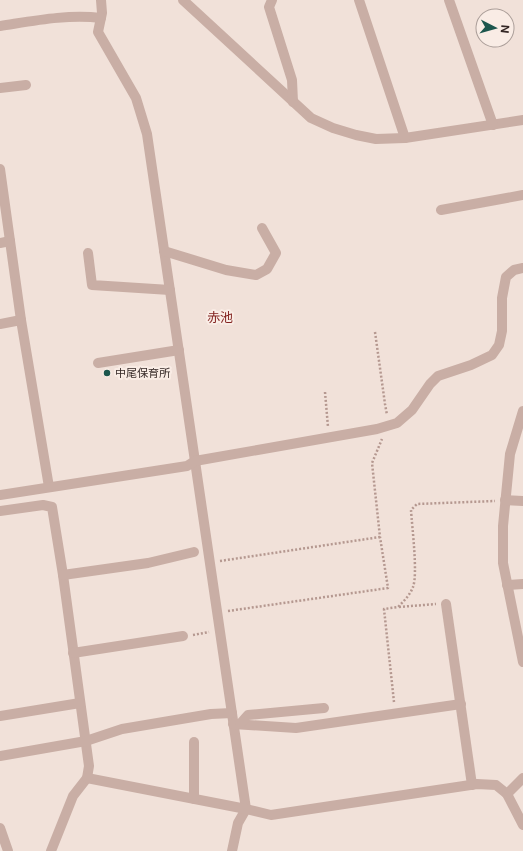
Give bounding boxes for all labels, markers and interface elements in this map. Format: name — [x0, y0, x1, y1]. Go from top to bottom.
north arrow — [475, 8, 515, 48]
text: N — [498, 24, 512, 34]
district label: 赤池 — [207, 309, 233, 325]
place label: 中尾保育所 — [115, 366, 171, 380]
marker: 中尾保育所 — [102, 368, 112, 378]

